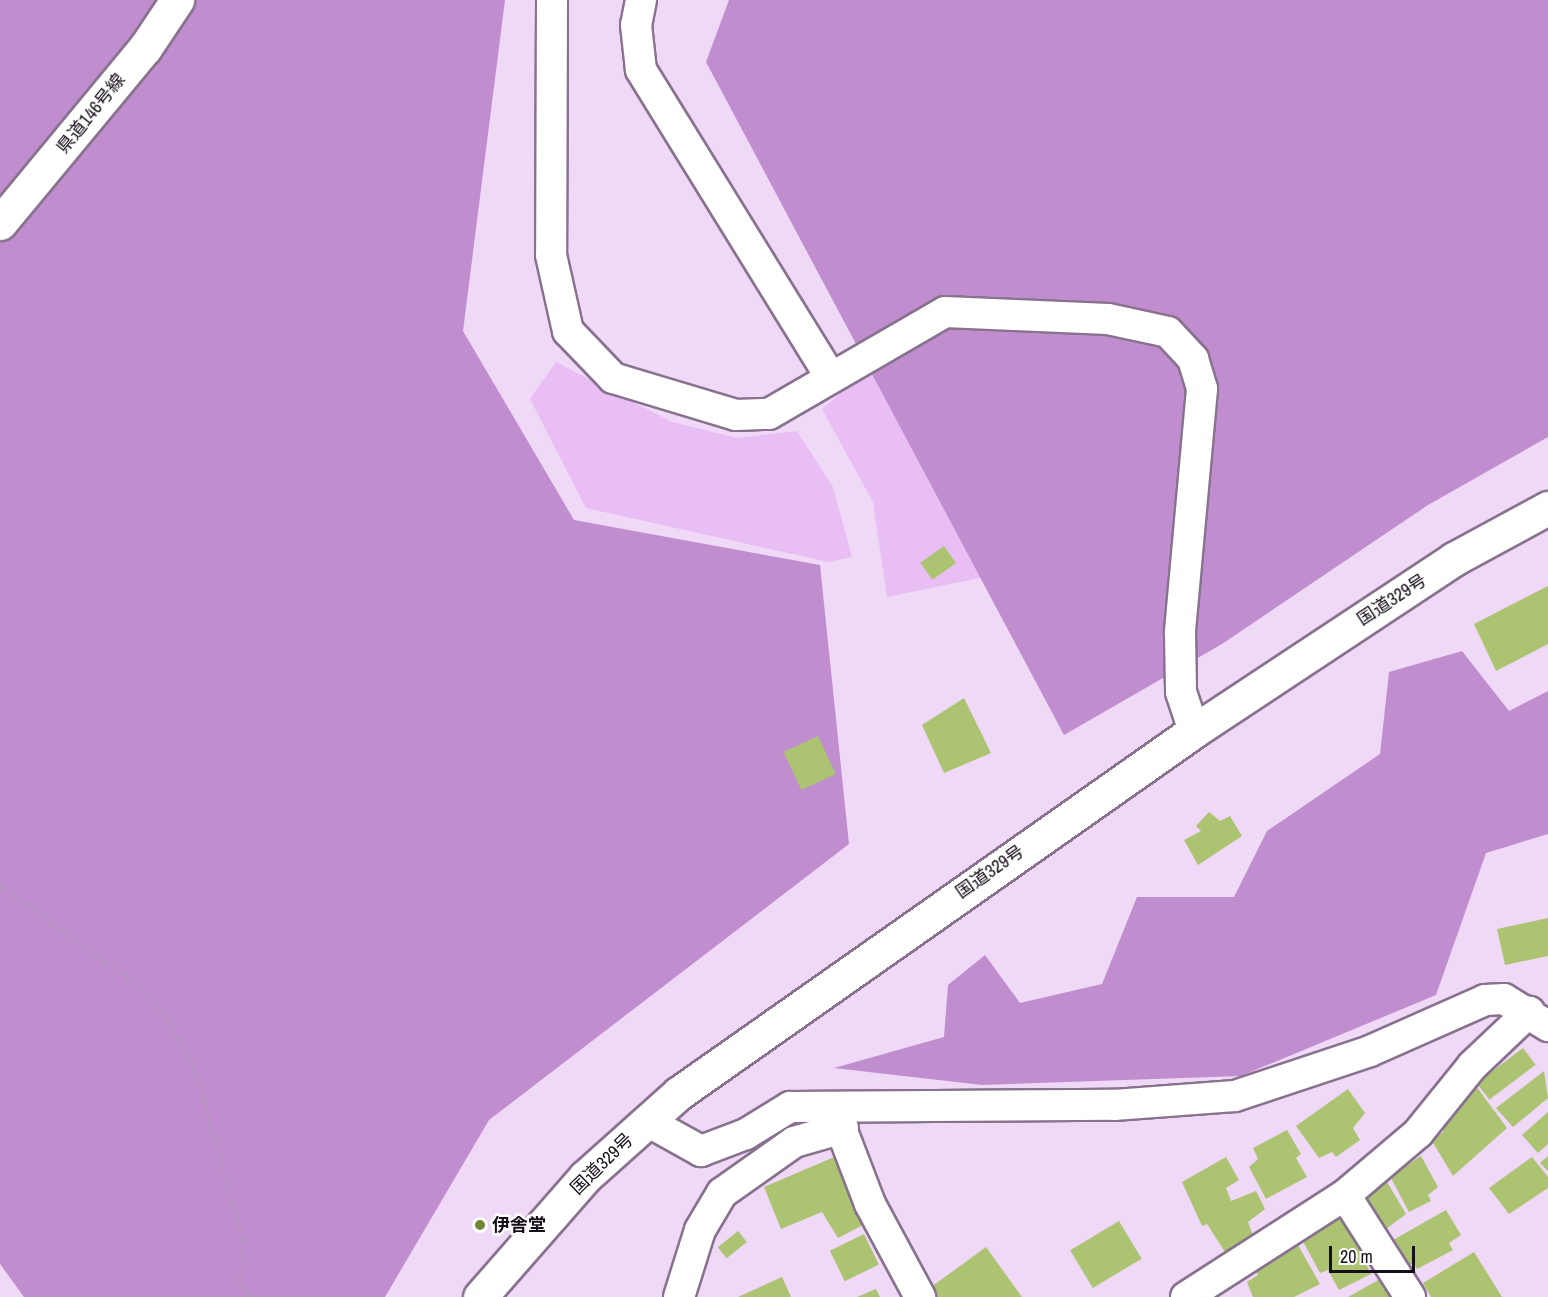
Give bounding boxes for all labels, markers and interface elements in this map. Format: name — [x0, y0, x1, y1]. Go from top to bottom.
street label: 県道146号線 — [52, 70, 130, 158]
street label: 国道329号 — [1353, 570, 1431, 630]
street label: 国道329号 — [952, 841, 1028, 903]
street label: 国道329号 — [566, 1129, 638, 1199]
place label: 伊舎堂 — [492, 1214, 546, 1236]
marker: 伊舎堂 — [473, 1218, 487, 1232]
scale bar — [1332, 1234, 1418, 1272]
text: 20 m — [1340, 1244, 1373, 1269]

